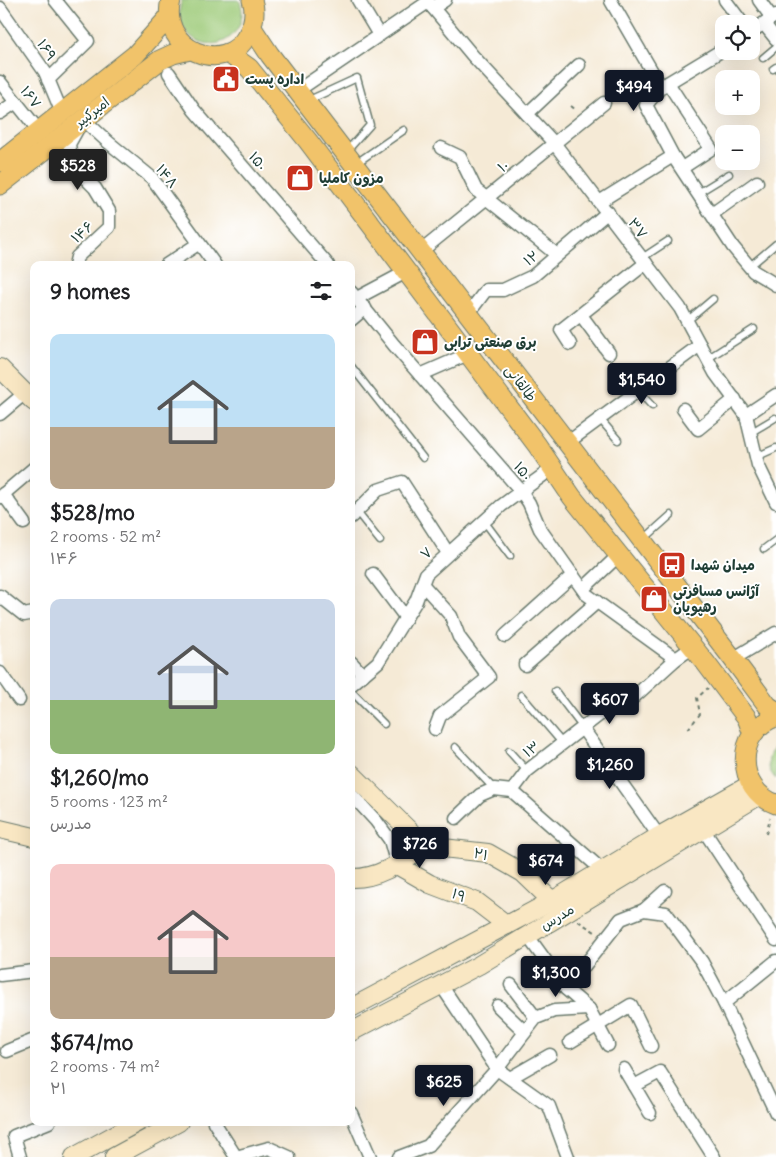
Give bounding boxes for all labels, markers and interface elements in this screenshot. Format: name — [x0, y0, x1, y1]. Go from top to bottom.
map controls — [715, 15, 760, 170]
button: locate — [715, 15, 760, 60]
street label: ۱۶۹ — [33, 36, 61, 64]
public building icon: اداره پست — [211, 64, 241, 94]
place label: اداره پست — [245, 70, 304, 88]
pin: $494 — [604, 70, 664, 112]
button: + — [715, 70, 760, 115]
text: $494 — [616, 76, 652, 96]
street label: ۱۶۷ — [17, 82, 45, 112]
street label: امیرکبیر — [70, 93, 113, 132]
button: − — [715, 125, 760, 170]
pin: $528 — [48, 148, 108, 191]
street label: ۱۵۰ — [245, 148, 271, 174]
text: $528 — [60, 155, 96, 175]
street label: ۱۰ — [494, 156, 512, 176]
street label: ۱۴۸ — [152, 160, 182, 192]
shop icon: مزون کاملیا — [285, 163, 315, 193]
place label: مزون کاملیا — [319, 169, 384, 187]
street label: ۳۷ — [624, 214, 652, 242]
street label: ۱۴۶ — [67, 217, 97, 247]
street label: ۱۲ — [520, 246, 542, 270]
icon: filters — [307, 277, 335, 305]
text: 9 homes — [50, 278, 130, 305]
shop icon: برق صنعتی ترابی — [410, 327, 440, 357]
place label: برق صنعتی ترابی — [444, 333, 536, 351]
street label: طالقانی — [501, 361, 541, 405]
pin: $1,540 — [601, 362, 683, 405]
icon: home — [148, 367, 238, 457]
text: $1,540 — [618, 369, 666, 389]
street label: ۱۵۰ — [510, 458, 536, 484]
text: $528/mo — [50, 499, 135, 526]
text: 2 rooms · 52 m² — [50, 526, 161, 546]
street label: ۷ — [416, 543, 436, 563]
text: ۱۴۶ — [50, 548, 78, 568]
bus stop icon: میدان شهدا — [657, 550, 687, 580]
place label: میدان شهدا — [691, 556, 755, 574]
place label: آژانس مسافرتی رهپویان — [673, 582, 760, 617]
shop icon: آژانس مسافرتی رهپویان — [639, 584, 669, 614]
icon: home — [148, 632, 238, 722]
pin: $607 — [580, 682, 640, 725]
text: $607 — [592, 689, 628, 709]
street label: ۱۳ — [519, 737, 543, 761]
pin: $1,260 — [569, 748, 651, 790]
text: $1,260 — [587, 754, 633, 774]
text: $1,260/mo — [50, 764, 149, 791]
text: 5 rooms · 123 m² — [50, 791, 168, 811]
text: مدرس — [50, 813, 92, 833]
pin: $726 — [390, 826, 450, 869]
text: $726 — [403, 833, 437, 853]
street label: ۲۱ — [472, 844, 490, 864]
pin: $674 — [516, 844, 576, 886]
text: $674 — [529, 850, 563, 870]
street label: ۱۹ — [449, 884, 469, 906]
icon: home — [148, 897, 238, 987]
street label: مدرس — [537, 900, 577, 934]
pin: $1,300 — [515, 956, 597, 998]
text: $1,300 — [532, 962, 580, 982]
text: $674/mo — [50, 1029, 133, 1056]
text: 2 rooms · 74 m² — [50, 1056, 160, 1076]
pin: $625 — [414, 1064, 474, 1107]
text: $625 — [426, 1071, 462, 1091]
text: ۲۱ — [50, 1078, 67, 1098]

